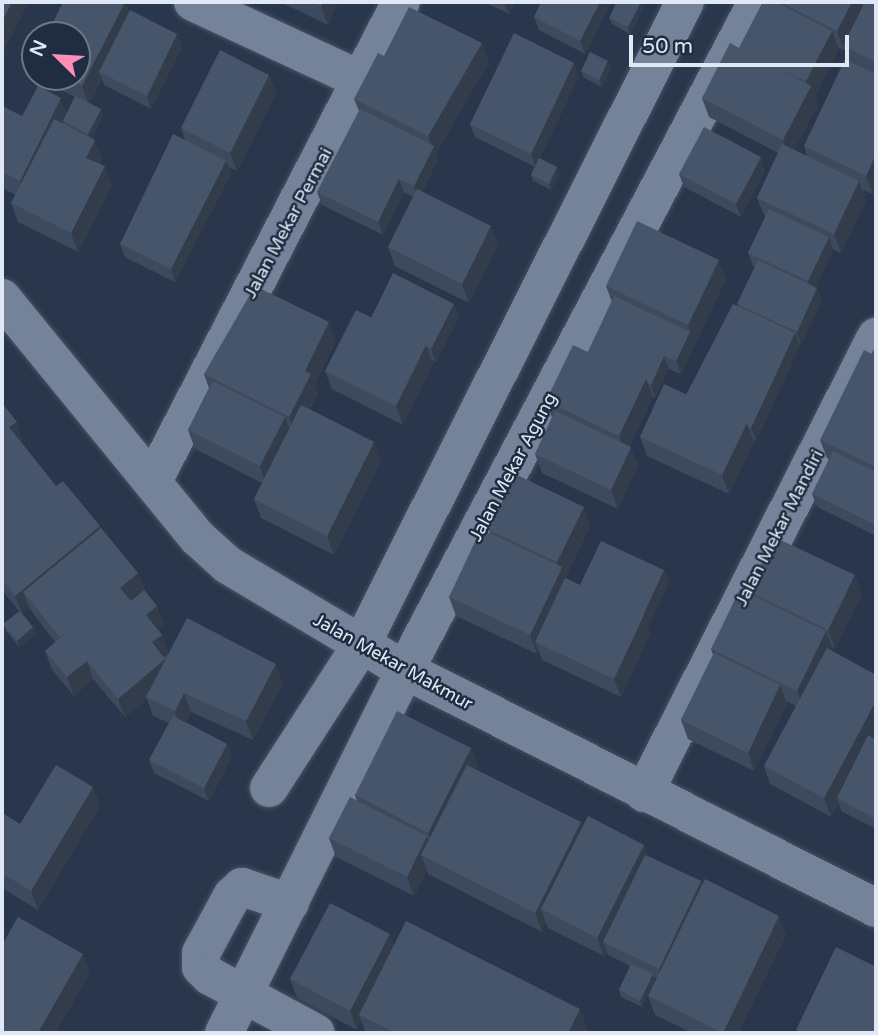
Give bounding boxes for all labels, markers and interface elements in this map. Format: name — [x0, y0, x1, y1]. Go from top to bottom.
north arrow — [21, 21, 91, 91]
scale bar — [633, 21, 854, 65]
text: 50 m — [642, 34, 693, 59]
text: N — [25, 37, 52, 60]
street label: Jalan Mekar Permai — [239, 144, 337, 302]
street label: Jalan Mekar Agung — [465, 389, 561, 545]
street label: Jalan Mekar Mandiri — [730, 446, 828, 610]
street label: Jalan Mekar Makmur — [309, 609, 477, 715]

